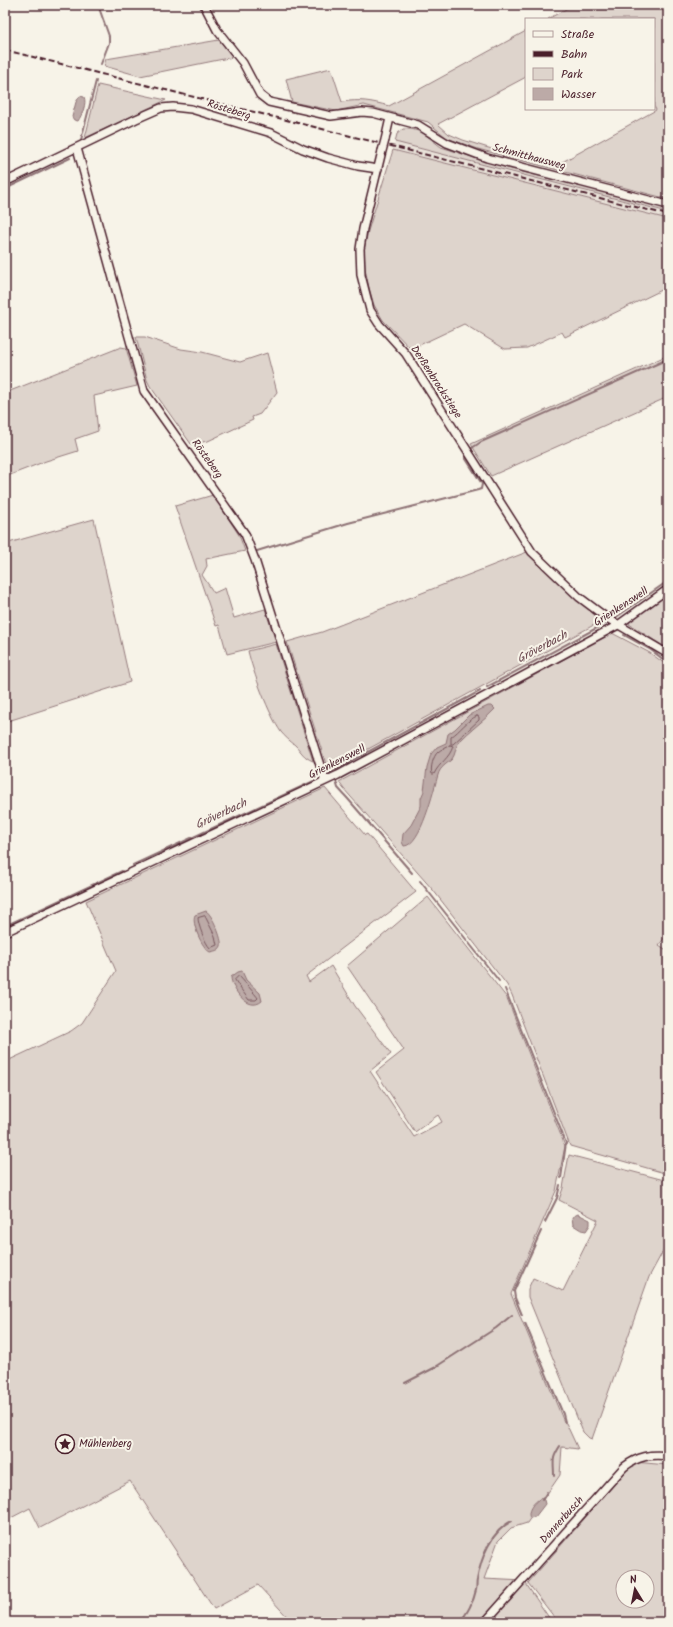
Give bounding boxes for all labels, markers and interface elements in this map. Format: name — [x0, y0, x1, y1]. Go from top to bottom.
legend — [525, 18, 655, 110]
text: Straße — [561, 25, 595, 44]
text: Bahn — [561, 45, 587, 64]
text: Park — [561, 65, 583, 84]
text: Wasser — [561, 85, 597, 104]
street label: Rösteberg — [205, 95, 253, 125]
street label: Schmitthausweg — [490, 139, 568, 175]
street label: Derßenbrockstiege — [406, 342, 466, 422]
street label: Rösteberg — [187, 436, 227, 482]
street label: Grienkenswell — [590, 582, 652, 631]
water label: Gröverbach — [513, 625, 572, 668]
street label: Grienkenswell — [305, 740, 369, 784]
water label: Gröverbach — [192, 793, 251, 834]
place icon: Mühlenberg — [54, 1433, 76, 1455]
place label: Mühlenberg — [79, 1435, 132, 1453]
street label: Donnerbusch — [536, 1492, 588, 1548]
north arrow — [615, 1569, 655, 1609]
text: N — [628, 1571, 638, 1590]

